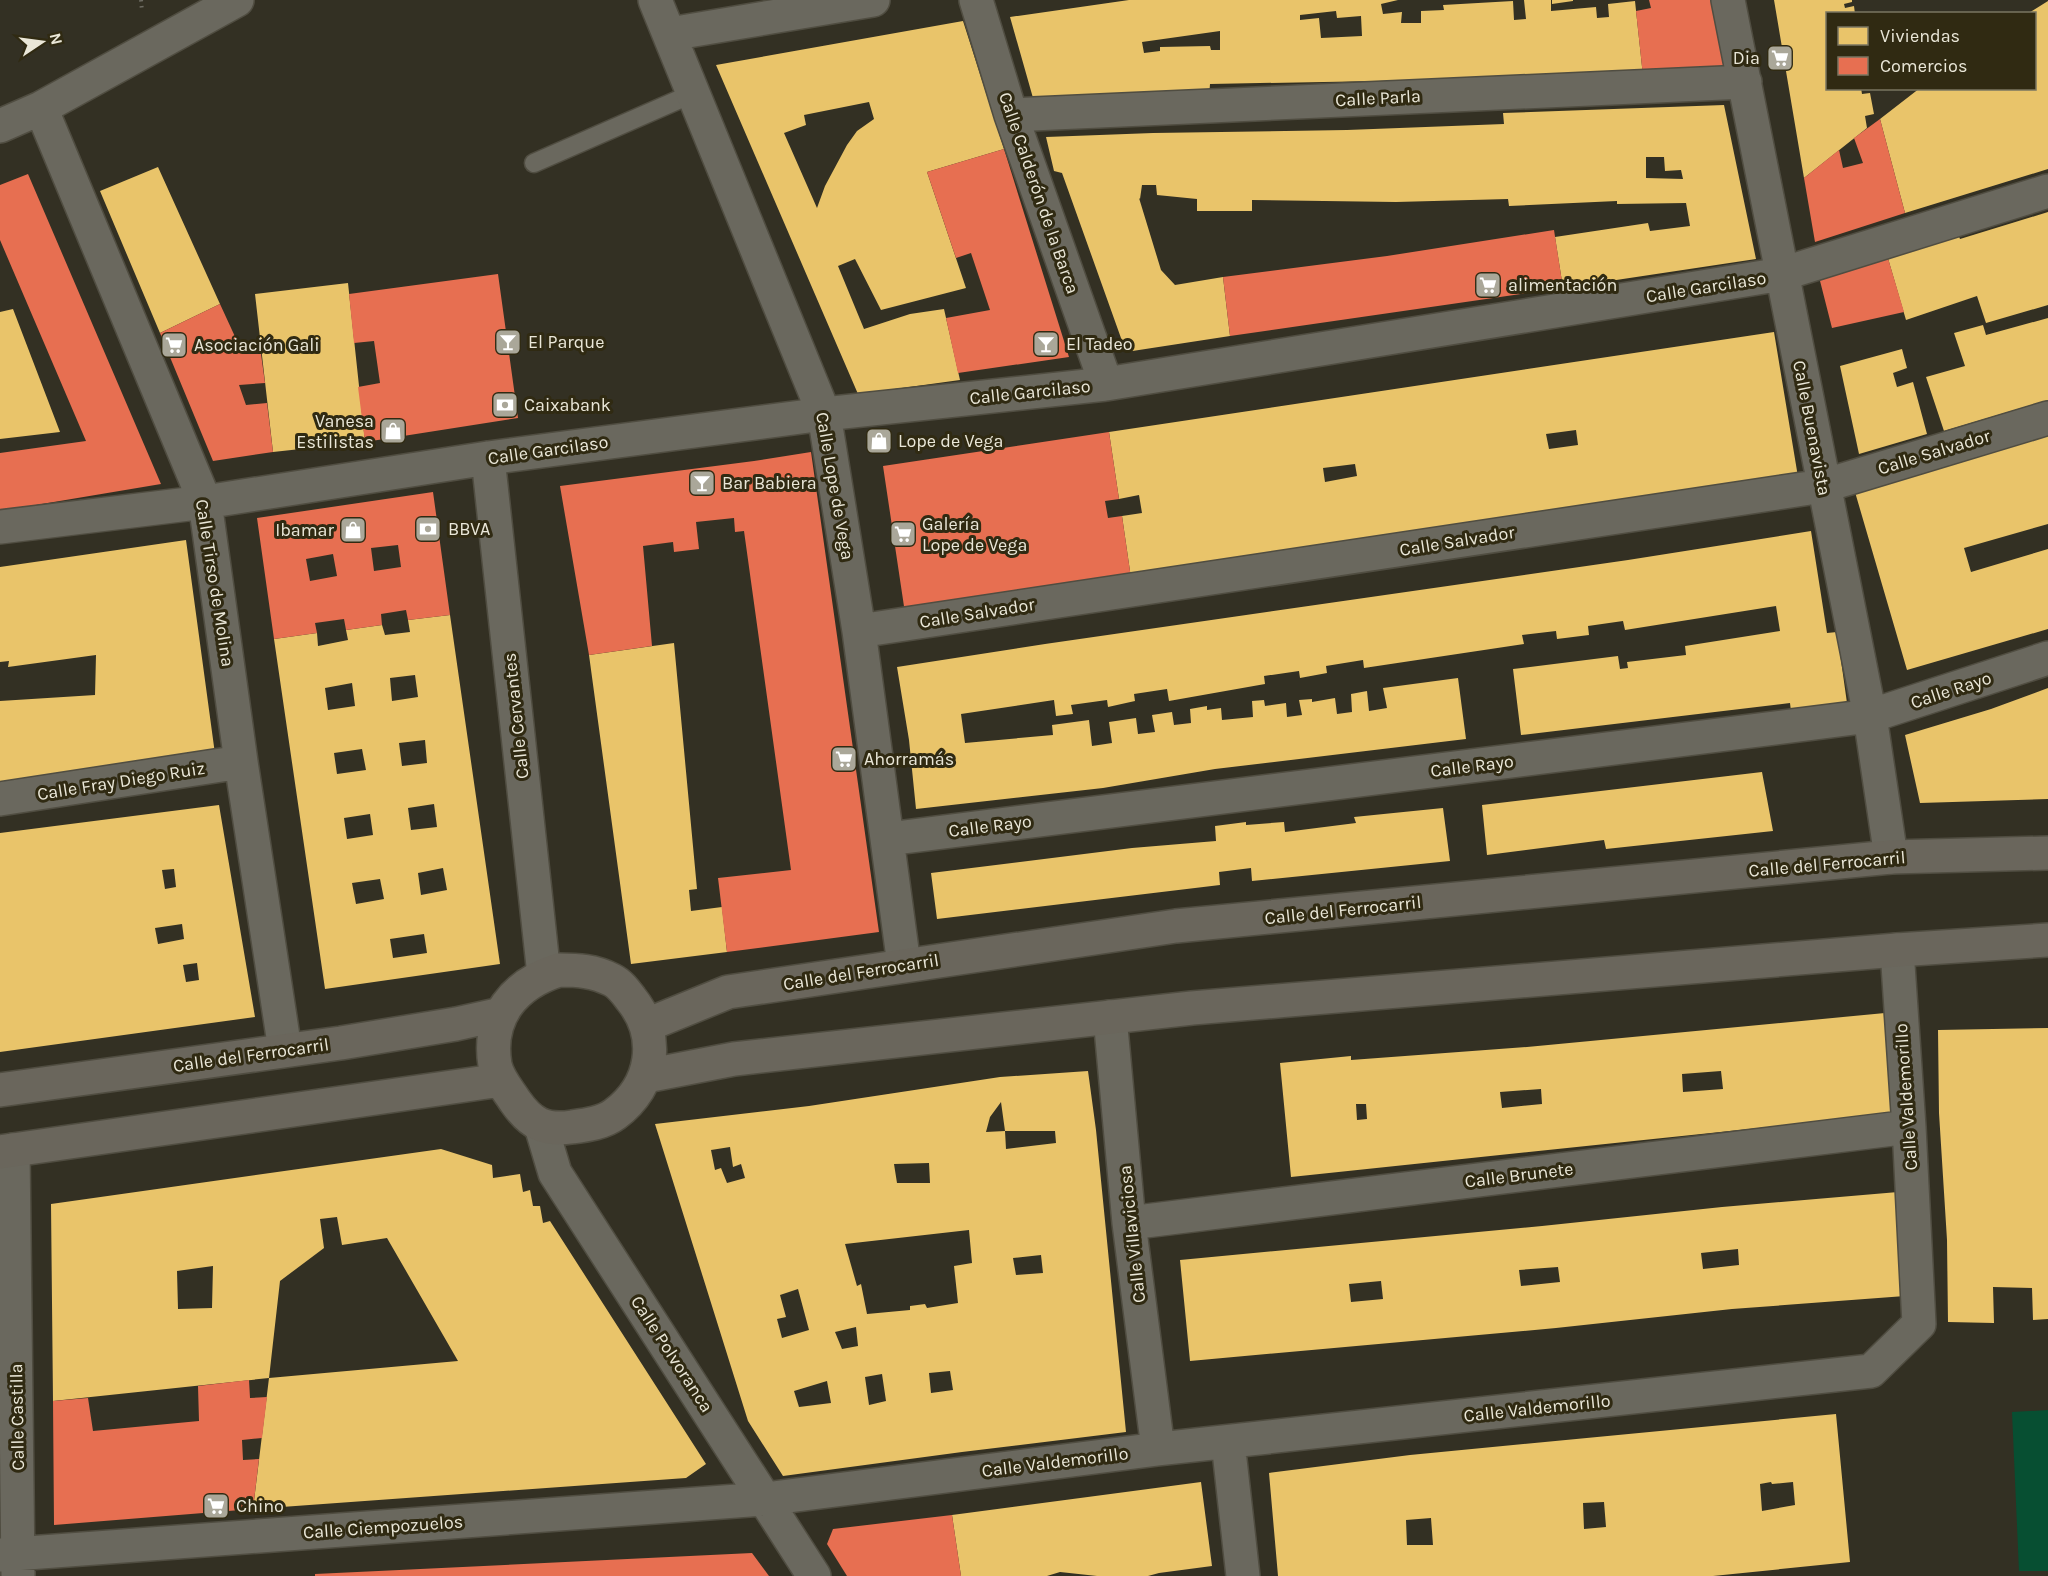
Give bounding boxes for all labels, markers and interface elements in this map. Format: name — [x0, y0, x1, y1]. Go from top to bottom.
north arrow — [12, 12, 72, 72]
legend — [1826, 12, 2036, 90]
text: Viviendas — [1880, 25, 1960, 47]
text: N — [46, 31, 67, 46]
supermarket icon: Dia — [1765, 43, 1795, 73]
place label: Dia — [1733, 47, 1760, 69]
text: Comercios — [1880, 55, 1967, 77]
street label: Calle Parla — [1335, 85, 1421, 111]
street label: Calle Calderón de la Barca — [994, 89, 1084, 297]
street label: Calle Garcilaso — [1644, 267, 1768, 307]
supermarket icon: alimentación — [1473, 270, 1503, 300]
place label: alimentación — [1508, 274, 1617, 296]
bar icon: El Parque — [493, 327, 523, 357]
bar icon: El Tadeo — [1031, 329, 1061, 359]
supermarket icon: Asociación Gali — [159, 330, 189, 360]
place label: El Parque — [528, 331, 604, 353]
place label: El Tadeo — [1066, 333, 1133, 355]
place label: Asociación Gali — [194, 334, 320, 356]
street label: Calle Buenavista — [1788, 359, 1836, 497]
street label: Calle Garcilaso — [968, 375, 1092, 409]
bank icon: Caixabank — [490, 390, 520, 420]
place label: Caixabank — [524, 394, 611, 416]
place label: Vanesa Estilistas — [296, 410, 374, 453]
street label: Calle Lope de Vega — [811, 410, 859, 562]
shop icon: Vanesa Estilistas — [378, 416, 408, 446]
street label: Calle Salvador — [1875, 424, 1993, 480]
shop icon: Lope de Vega — [864, 426, 894, 456]
place label: Lope de Vega — [898, 430, 1003, 452]
street label: Calle Garcilaso — [486, 431, 610, 469]
bar icon: Bar Babiera — [687, 468, 717, 498]
place label: Bar Babiera — [722, 472, 817, 494]
street label: Calle Tirso de Molina — [191, 498, 239, 668]
place label: Galería Lope de Vega — [922, 513, 1027, 556]
bank icon: BBVA — [413, 514, 443, 544]
shop icon: Ibamar — [338, 515, 368, 545]
place label: BBVA — [448, 518, 490, 540]
place label: Ibamar — [275, 519, 334, 541]
supermarket icon: Galería Lope de Vega — [888, 519, 918, 549]
street label: Calle Salvador — [1398, 521, 1517, 561]
street label: Calle Salvador — [918, 593, 1037, 633]
street label: Calle Cervantes — [498, 652, 534, 780]
street label: Calle Rayo — [1908, 667, 1994, 713]
supermarket icon: Ahorramás — [829, 744, 859, 774]
place label: Ahorramás — [864, 748, 954, 770]
street label: Calle Rayo — [1429, 750, 1515, 782]
street label: Calle Fray Diego Ruiz — [36, 757, 206, 805]
street label: Calle Rayo — [947, 810, 1033, 842]
street label: Calle del Ferrocarril — [1748, 846, 1906, 882]
street label: Calle del Ferrocarril — [1264, 891, 1422, 929]
street label: Calle del Ferrocarril — [782, 949, 940, 995]
street label: Calle Valdemorillo — [1890, 1023, 1922, 1171]
street label: Calle del Ferrocarril — [172, 1033, 330, 1077]
street label: Calle Brunete — [1463, 1157, 1575, 1193]
street label: Calle Villaviciosa — [1114, 1164, 1150, 1304]
street label: Calle Polvoranca — [626, 1292, 718, 1416]
street label: Calle Castilla — [5, 1363, 29, 1471]
street label: Calle Valdemorillo — [1463, 1389, 1611, 1427]
street label: Calle Valdemorillo — [980, 1442, 1130, 1482]
supermarket icon: Chino — [201, 1491, 231, 1521]
place label: Chino — [236, 1495, 284, 1517]
street label: Calle Ciempozuelos — [302, 1510, 464, 1544]

